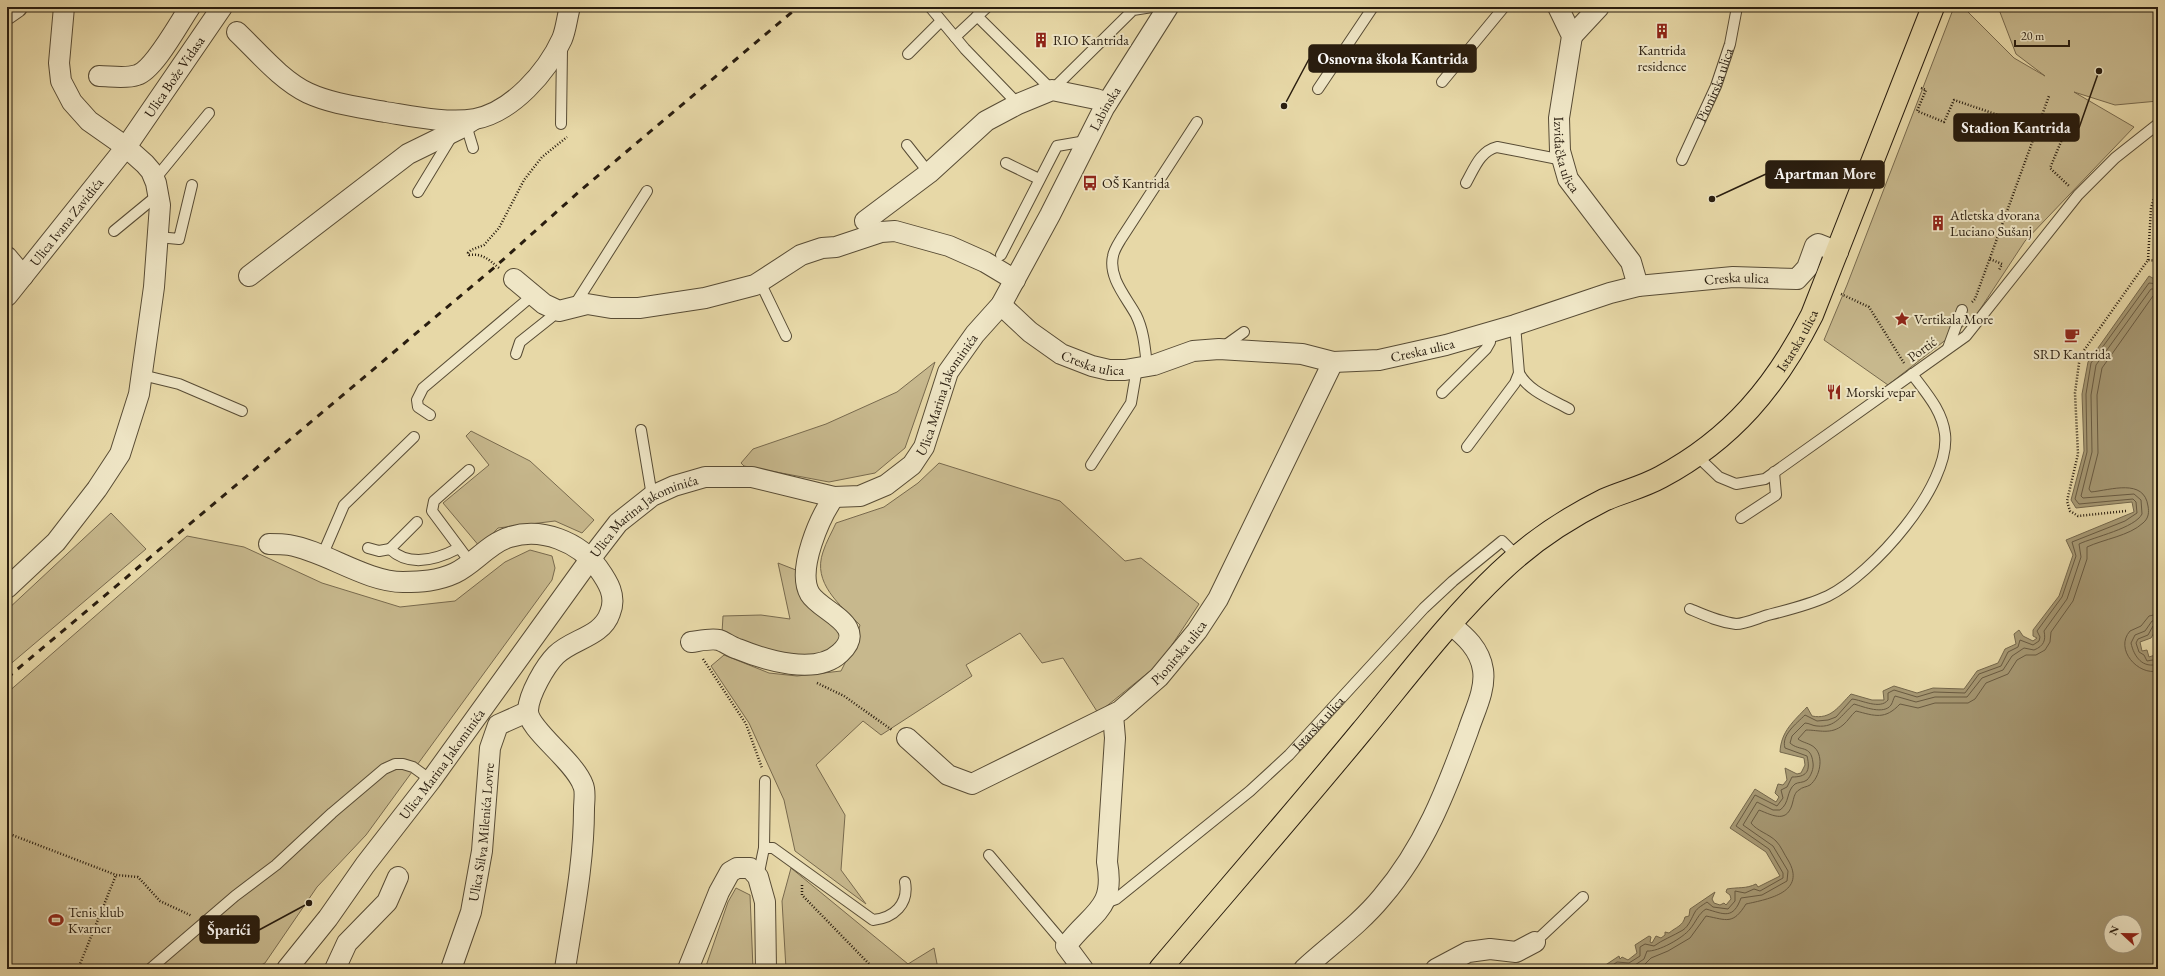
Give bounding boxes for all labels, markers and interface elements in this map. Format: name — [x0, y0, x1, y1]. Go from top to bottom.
building icon: Kantrida residence — [1653, 22, 1671, 40]
scale bar — [2015, 22, 2069, 48]
text: 20 m — [2021, 28, 2045, 44]
building icon: RIO Kantrida — [1032, 31, 1050, 49]
place label: RIO Kantrida — [1053, 31, 1129, 49]
street label: Ulica Bože Vidasa — [140, 32, 209, 121]
place label: Kantrida residence — [1638, 41, 1687, 75]
callout: Osnovna škola Kantrida — [1309, 45, 1476, 72]
street label: Pionirska ulica — [1692, 45, 1737, 125]
text: Osnovna škola Kantrida — [1318, 49, 1469, 68]
street label: Labinska — [1085, 82, 1125, 134]
callout: Stadion Kantrida — [1954, 114, 2079, 141]
street label: Izviđačka ulica — [1550, 116, 1584, 197]
text: Stadion Kantrida — [1961, 118, 2071, 137]
callout: Apartman More — [1766, 161, 1884, 188]
text: Apartman More — [1773, 164, 1876, 183]
street label: Ulica Ivana Zavidića — [26, 174, 107, 270]
bus stop icon: OŠ Kantrida — [1081, 174, 1099, 192]
place label: OŠ Kantrida — [1102, 174, 1170, 192]
place label: Atletska dvorana Luciano Sušanj — [1949, 206, 2040, 240]
building icon: Atletska dvorana Luciano Sušanj — [1929, 214, 1947, 232]
street label: Creska ulica — [1703, 268, 1770, 289]
street label: Istarska ulica — [1772, 307, 1822, 375]
place icon: Vertikala More — [1893, 310, 1911, 328]
place label: Vertikala More — [1914, 310, 1994, 328]
cafe icon: SRD Kantrida — [2063, 326, 2081, 344]
street label: Ulica Marina Jakominića — [911, 330, 982, 460]
street label: Portić — [1904, 332, 1941, 366]
street label: Creska ulica — [1389, 334, 1457, 366]
place label: SRD Kantrida — [2033, 345, 2111, 363]
street label: Creska ulica — [1059, 346, 1125, 379]
restaurant icon: Morski vepar — [1825, 383, 1843, 401]
place label: Morski vepar — [1846, 383, 1916, 401]
street label: Ulica Marina Jakominića — [586, 470, 700, 561]
street label: Pionirska ulica — [1147, 617, 1211, 689]
street label: Istarska ulica — [1288, 692, 1348, 755]
street label: Ulica Marina Jakominića — [395, 705, 489, 823]
street label: Ulica Silva Milenića Lovre — [464, 762, 498, 903]
place label: Tenis klub Kvarner — [68, 903, 124, 937]
sports icon: Tenis klub Kvarner — [47, 911, 65, 929]
north arrow — [2103, 914, 2143, 954]
callout: Šparići — [200, 916, 259, 943]
text: Šparići — [207, 920, 251, 939]
text: N — [2106, 923, 2122, 937]

